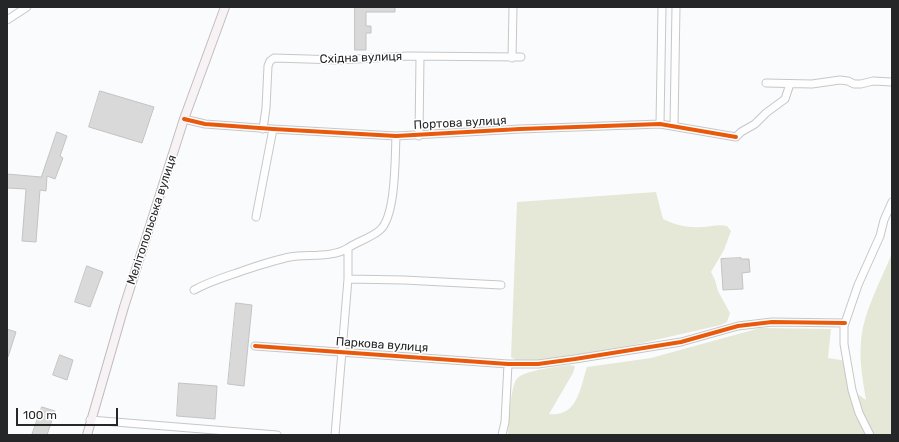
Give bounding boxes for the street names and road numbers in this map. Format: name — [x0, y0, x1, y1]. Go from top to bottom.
street label: Східна вулиця — [319, 49, 403, 67]
street label: Портова вулиця — [413, 113, 507, 133]
street label: Мелітопольська вулиця — [124, 153, 180, 287]
street label: Паркова вулиця — [335, 335, 429, 355]

